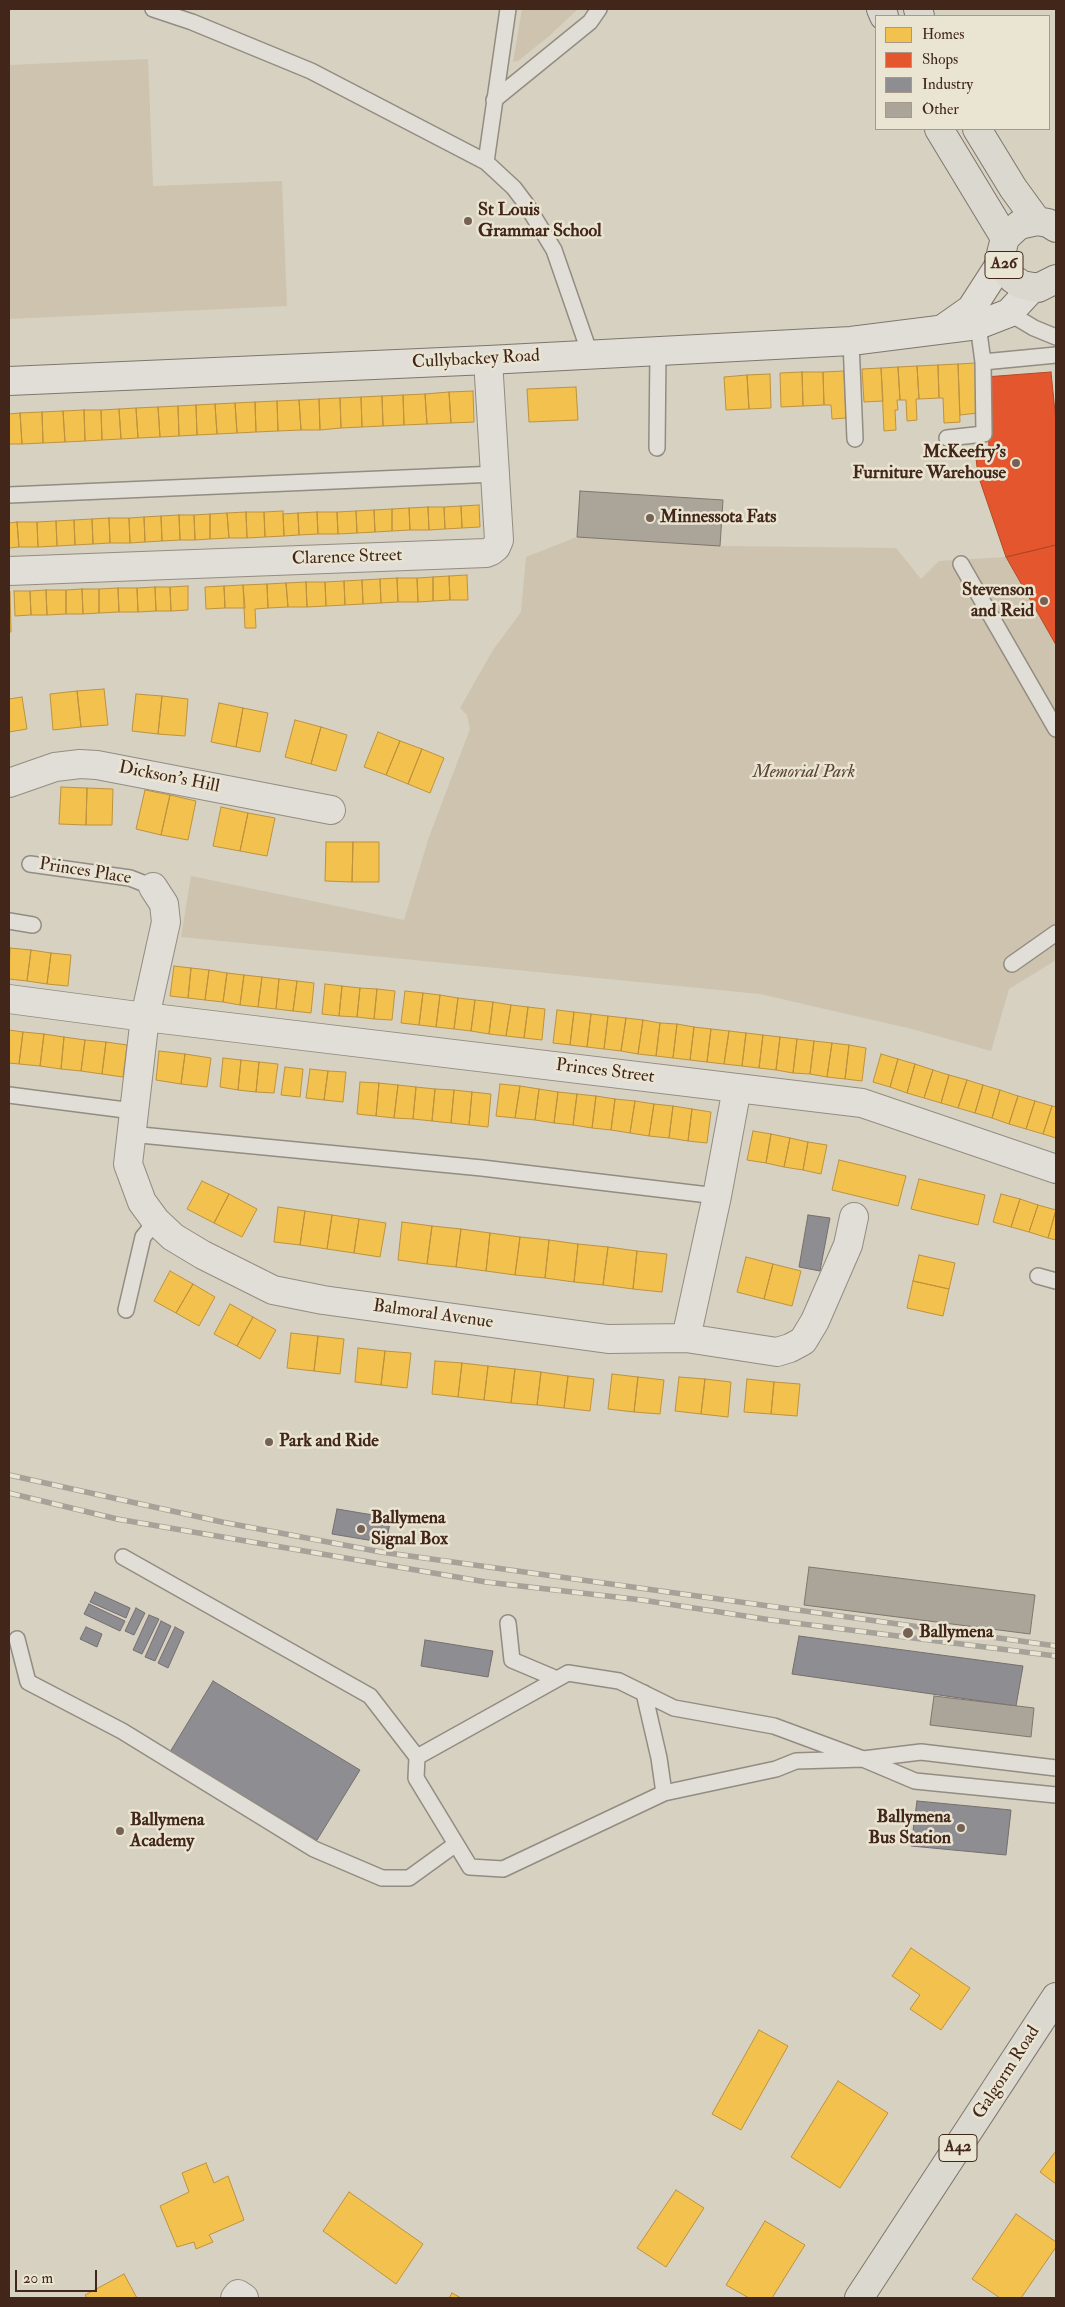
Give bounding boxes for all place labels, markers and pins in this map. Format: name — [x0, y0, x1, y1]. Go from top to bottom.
place label: St Louis Grammar School — [478, 200, 602, 242]
marker: St Louis Grammar School — [462, 215, 474, 227]
place label: McKeefry's Furniture Warehouse — [853, 442, 1006, 484]
marker: McKeefry's Furniture Warehouse — [1010, 457, 1022, 469]
place label: Minnessota Fats — [660, 507, 777, 529]
marker: Minnessota Fats — [644, 512, 656, 524]
place label: Stevenson and Reid — [962, 580, 1034, 622]
marker: Stevenson and Reid — [1038, 595, 1050, 607]
place label: Park and Ride — [279, 1431, 379, 1453]
marker: Park and Ride — [263, 1436, 275, 1448]
place label: Ballymena Signal Box — [371, 1508, 448, 1550]
marker: Ballymena Signal Box — [355, 1523, 367, 1535]
place label: Ballymena — [919, 1622, 993, 1644]
marker: Ballymena — [901, 1626, 915, 1640]
place label: Ballymena Bus Station — [868, 1807, 951, 1850]
place label: Ballymena Academy — [130, 1810, 204, 1852]
marker: Ballymena Bus Station — [955, 1822, 967, 1834]
marker: Ballymena Academy — [114, 1825, 126, 1837]

